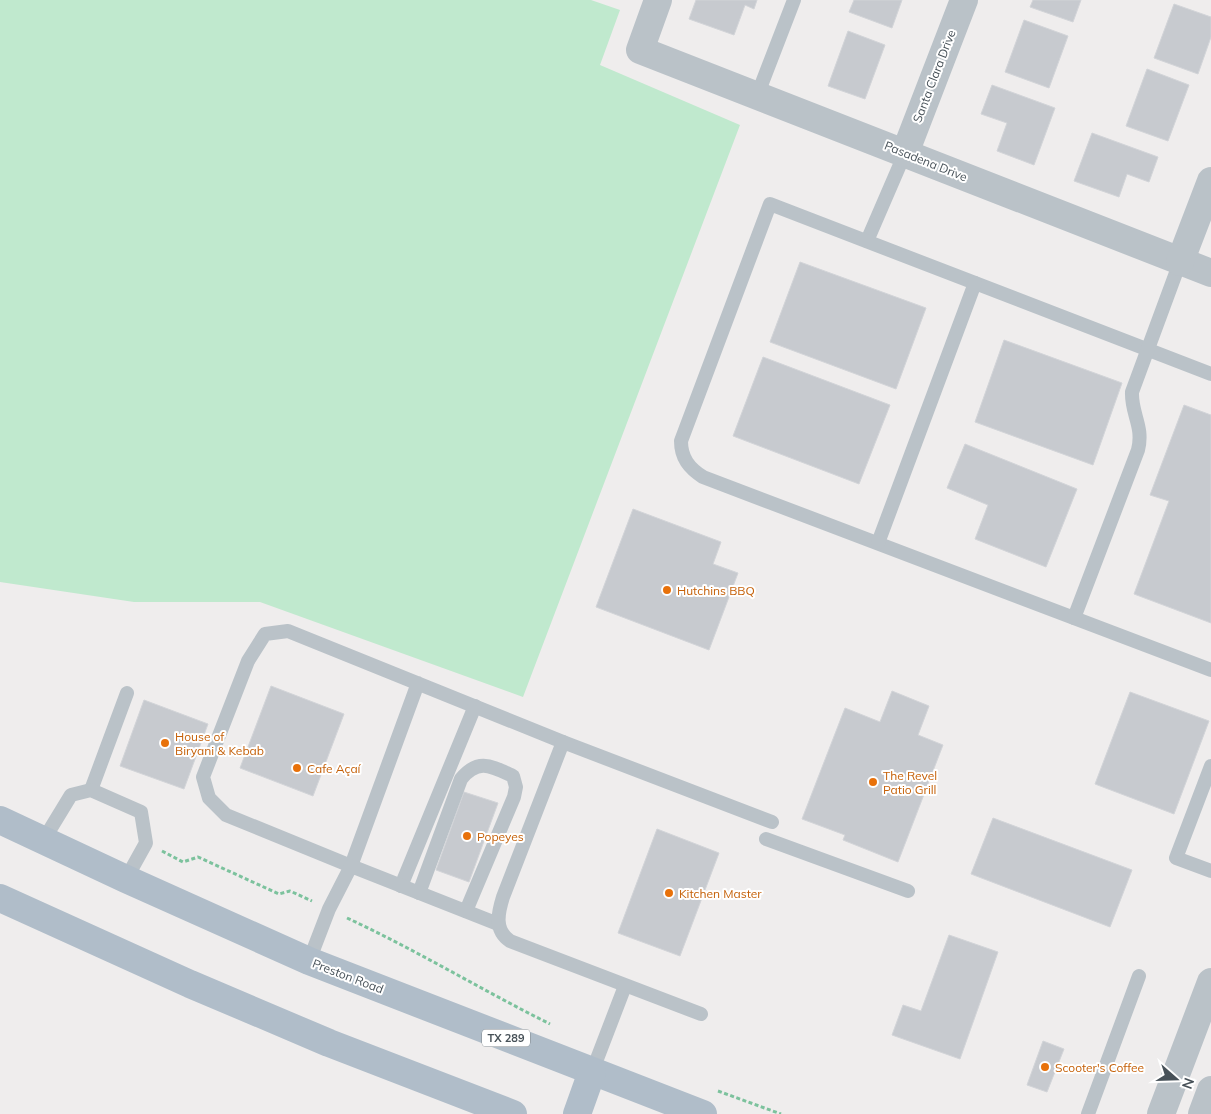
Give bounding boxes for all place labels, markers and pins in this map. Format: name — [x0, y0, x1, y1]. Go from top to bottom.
place label: Hutchins BBQ — [677, 583, 755, 598]
marker: Hutchins BBQ — [661, 584, 673, 596]
place label: House of Biryani & Kebab — [175, 729, 264, 758]
marker: House of Biryani & Kebab — [159, 737, 171, 749]
place label: Cafe Açaí — [307, 761, 362, 776]
marker: Cafe Açaí — [291, 762, 303, 774]
place label: The Revel Patio Grill — [883, 768, 937, 797]
marker: The Revel Patio Grill — [867, 776, 879, 788]
place label: Popeyes — [477, 829, 524, 844]
marker: Popeyes — [461, 830, 473, 842]
place label: Kitchen Master — [679, 886, 762, 901]
marker: Kitchen Master — [663, 887, 675, 899]
place label: Scooter's Coffee — [1055, 1060, 1144, 1075]
marker: Scooter's Coffee — [1039, 1061, 1051, 1073]

